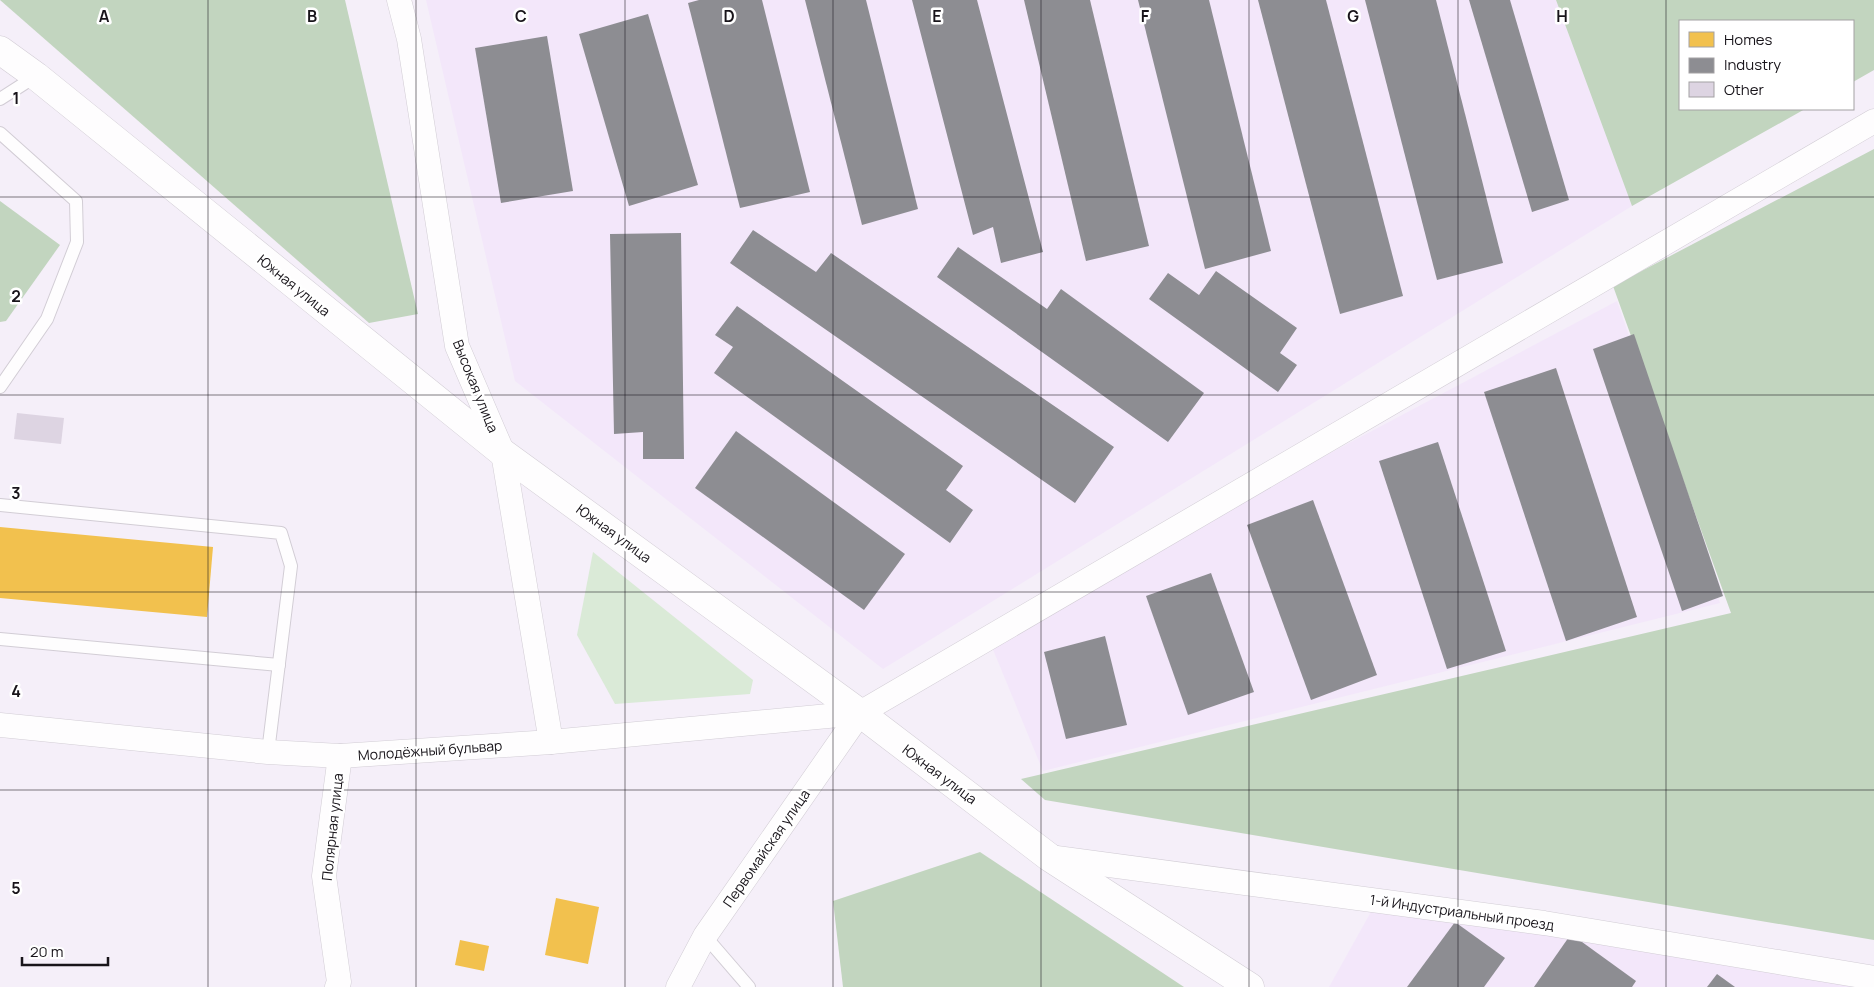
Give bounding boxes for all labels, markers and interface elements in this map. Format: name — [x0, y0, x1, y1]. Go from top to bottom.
text: A — [99, 5, 110, 27]
text: B — [307, 5, 317, 27]
text: C — [515, 5, 527, 27]
text: D — [723, 5, 735, 27]
text: E — [932, 5, 942, 27]
text: F — [1141, 5, 1150, 27]
text: G — [1347, 5, 1359, 27]
text: H — [1556, 5, 1568, 27]
legend — [1679, 20, 1854, 110]
text: Homes — [1724, 29, 1773, 50]
text: Industry — [1724, 54, 1781, 75]
text: Other — [1724, 79, 1765, 100]
text: 1 — [12, 87, 20, 109]
street label: Южная улица — [254, 250, 334, 320]
text: 2 — [11, 285, 21, 307]
street label: Высокая улица — [449, 337, 503, 435]
text: 3 — [11, 482, 21, 504]
street label: Южная улица — [573, 499, 655, 567]
text: 4 — [11, 680, 21, 702]
street label: Молодёжный бульвар — [357, 735, 503, 765]
street label: Южная улица — [899, 740, 981, 808]
street label: Полярная улица — [317, 772, 347, 882]
street label: Первомайская улица — [718, 785, 814, 911]
text: 5 — [11, 877, 21, 899]
street label: 1-й Индустриальный проезд — [1369, 890, 1555, 934]
scale bar — [22, 934, 109, 966]
text: 20 m — [30, 941, 63, 962]

